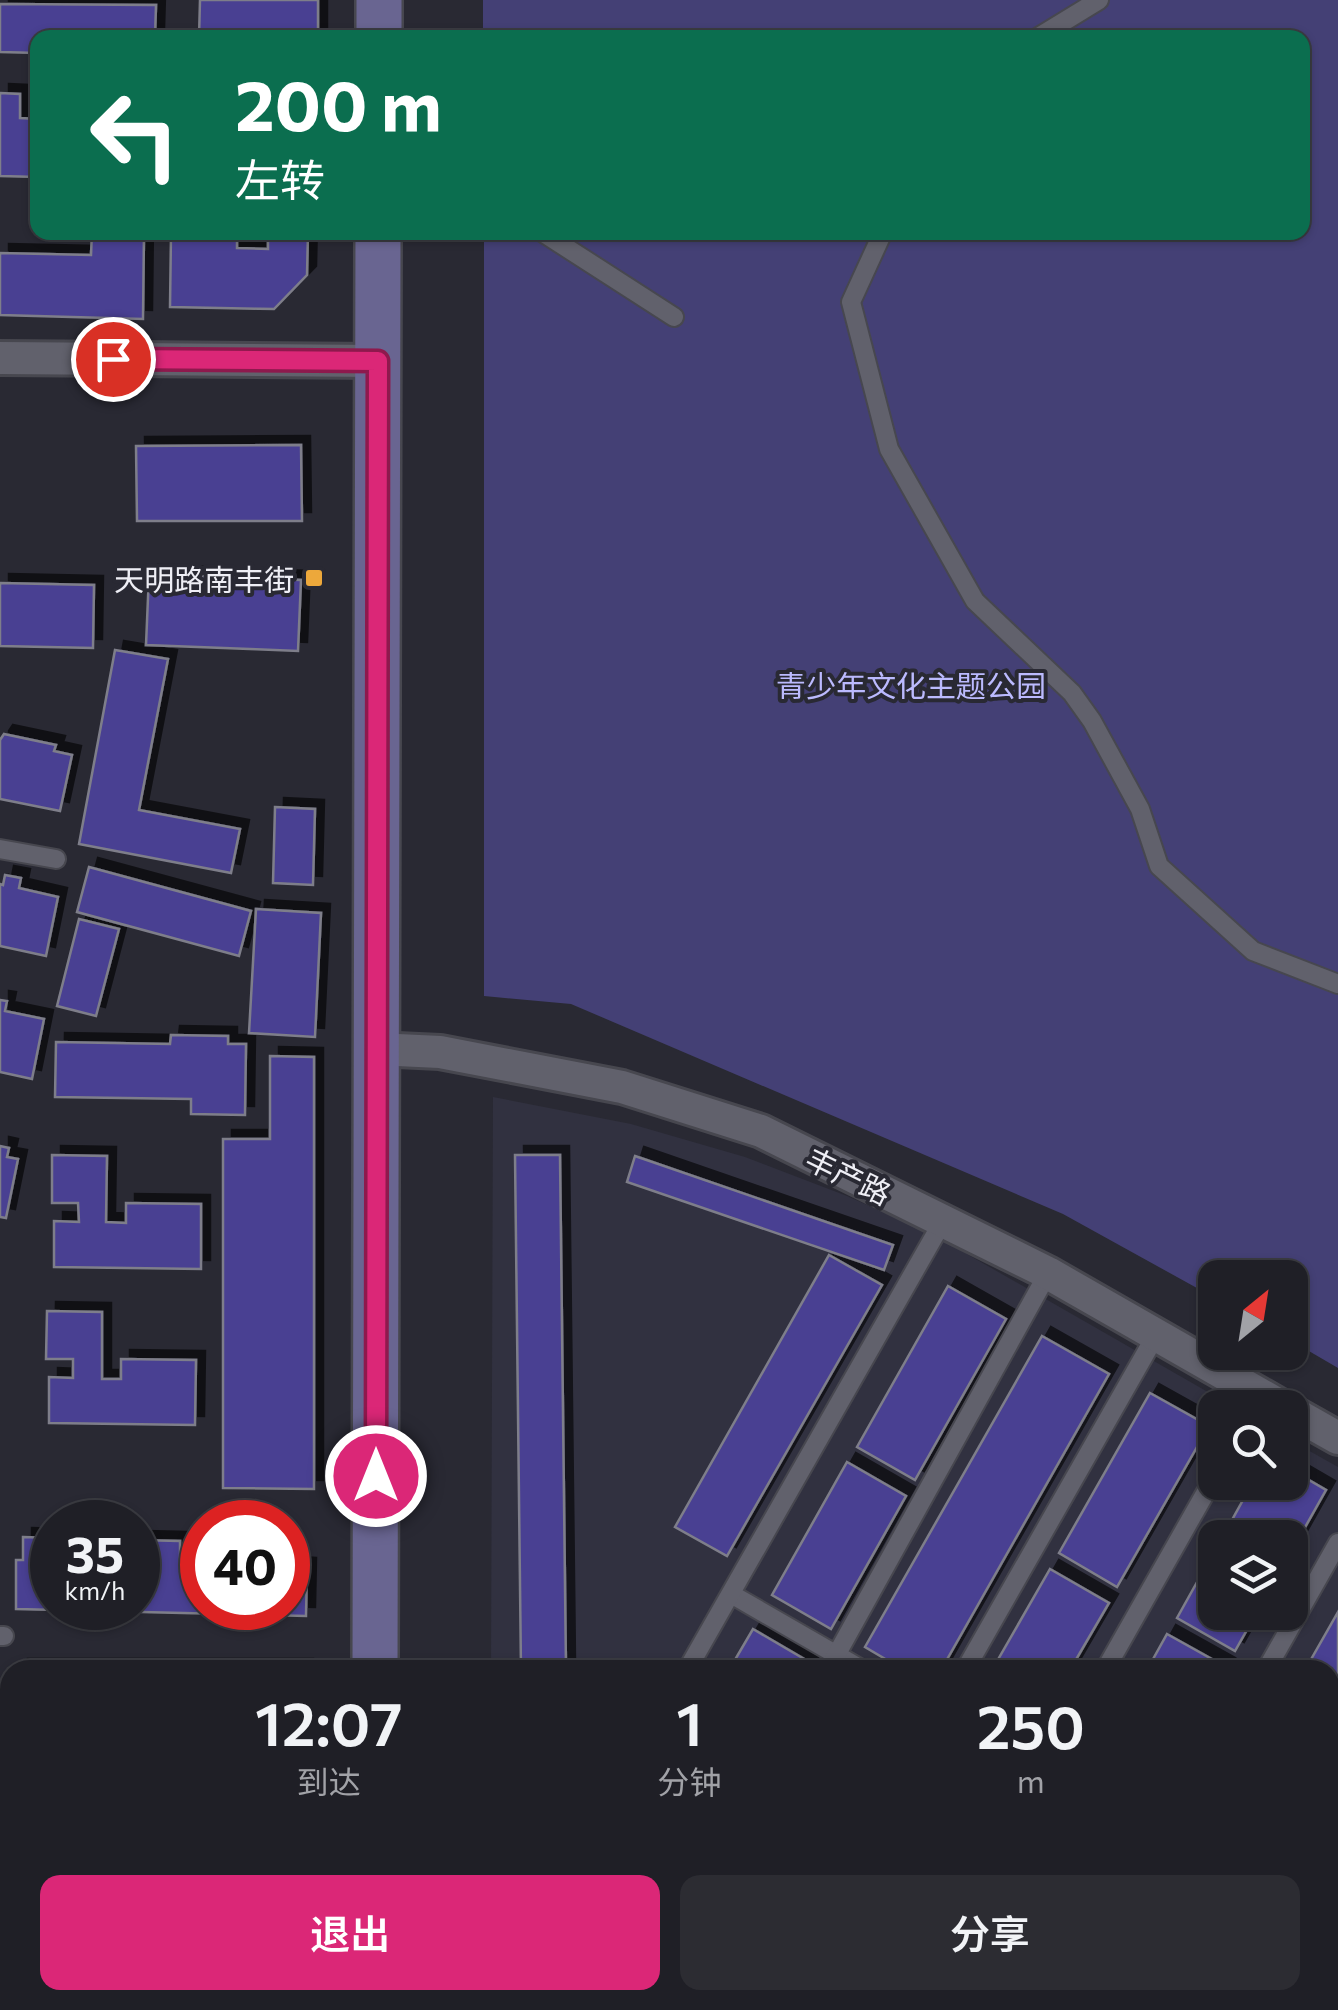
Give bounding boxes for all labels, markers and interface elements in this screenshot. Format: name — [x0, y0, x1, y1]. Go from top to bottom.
text: 200 m — [235, 60, 442, 145]
icon: left — [70, 70, 200, 200]
text: 左转 — [235, 151, 325, 206]
pin — [71, 317, 156, 402]
icon: arrive — [86, 332, 141, 387]
place label: 天明路南丰街 — [114, 560, 294, 597]
marker: 天明路南丰街 — [303, 567, 325, 589]
park label: 青少年文化主题公园 — [776, 666, 1046, 703]
street label: 丰产路 — [800, 1139, 898, 1211]
north arrow — [1198, 1260, 1308, 1370]
map controls — [1198, 1260, 1308, 1630]
button: search — [1198, 1390, 1308, 1500]
position arrow — [324, 1424, 428, 1528]
speed limit sign: 40 — [180, 1500, 310, 1630]
button: layers — [1198, 1520, 1308, 1630]
text: 35 — [66, 1522, 124, 1583]
text: km/h — [65, 1575, 125, 1605]
text: 12:07 — [255, 1685, 403, 1758]
text: 1 — [676, 1685, 703, 1758]
text: 250 — [977, 1688, 1085, 1761]
text: m — [1017, 1760, 1045, 1800]
text: 到达 — [297, 1761, 361, 1801]
text: 分钟 — [658, 1761, 722, 1801]
button: 退出 — [40, 1875, 660, 1990]
button: 分享 — [680, 1875, 1300, 1990]

